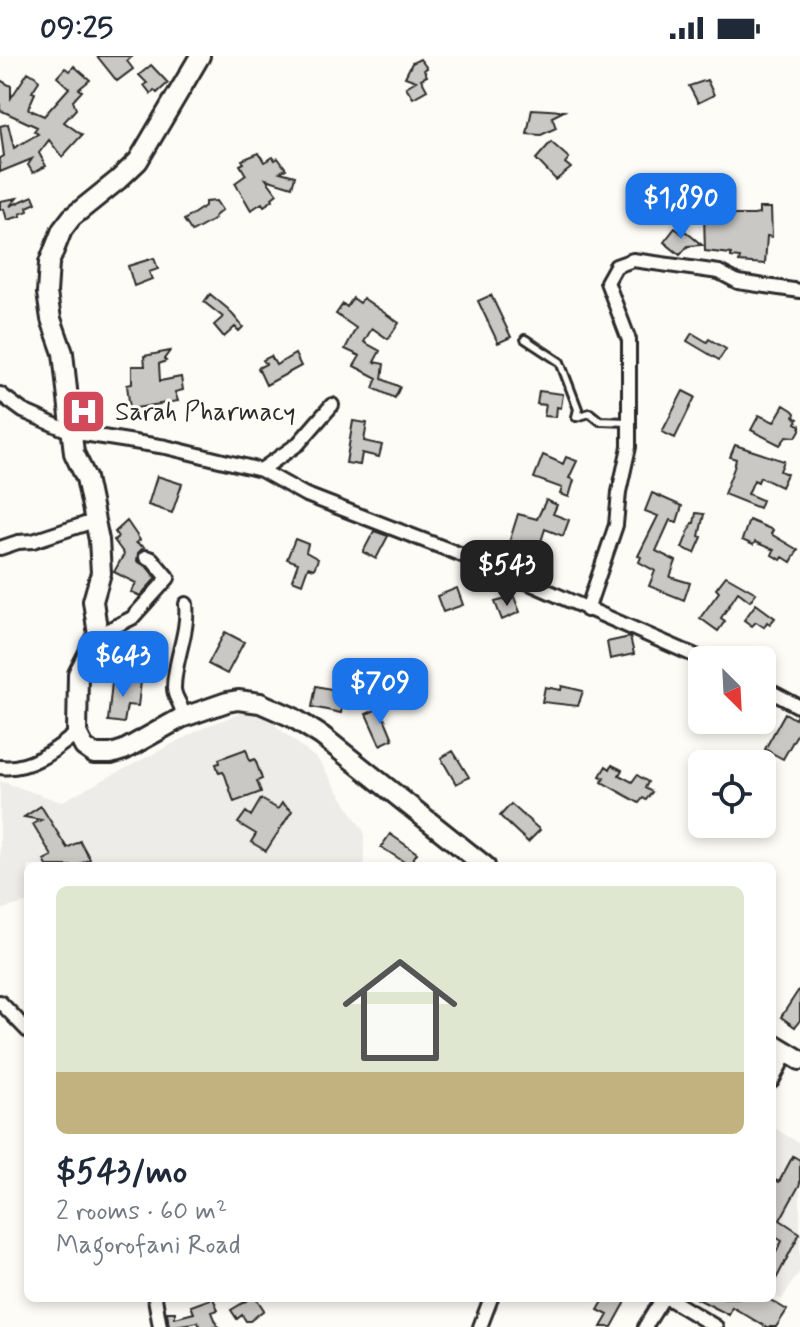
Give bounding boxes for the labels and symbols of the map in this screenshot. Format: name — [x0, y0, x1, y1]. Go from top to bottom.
pin: $1,890 — [616, 173, 746, 241]
hospital icon: Sarah Pharmacy — [60, 387, 108, 435]
place label: Sarah Pharmacy — [115, 396, 295, 430]
pin: $543 — [460, 540, 554, 608]
pin: $643 — [76, 631, 170, 699]
north arrow — [688, 646, 776, 734]
pin: $709 — [333, 658, 427, 726]

